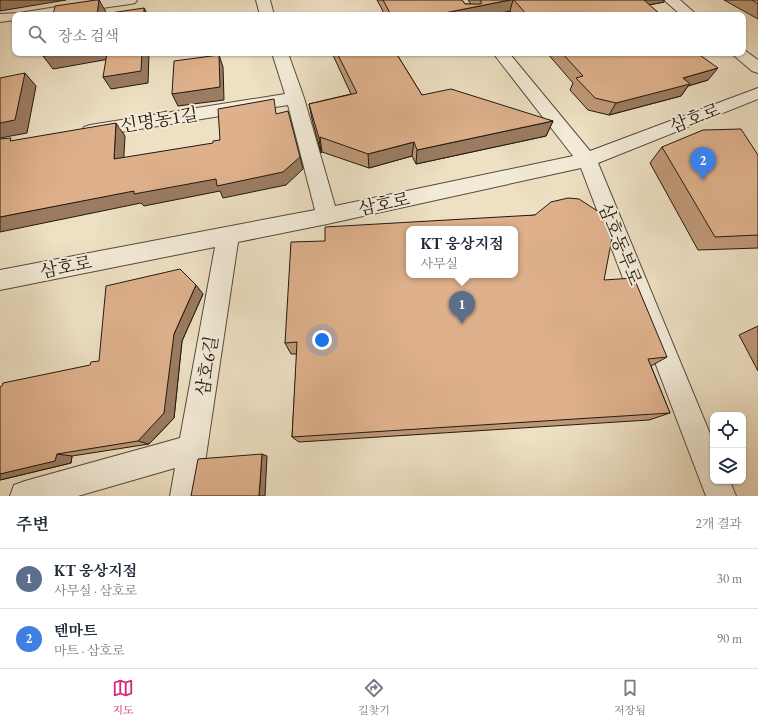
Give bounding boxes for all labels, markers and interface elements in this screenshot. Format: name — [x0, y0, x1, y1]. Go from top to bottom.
search box — [12, 12, 746, 56]
icon: search — [26, 23, 48, 45]
text: 장소 검색 — [58, 26, 119, 45]
street label: 삼호로 — [666, 97, 723, 138]
street label: 신명동1길 — [119, 102, 199, 137]
pin: 2 — [690, 147, 716, 180]
street label: 삼호로 — [356, 187, 412, 220]
street label: 삼호동부로 — [594, 199, 647, 288]
popup — [406, 226, 518, 278]
text: KT 웅상지점 — [420, 234, 504, 253]
street label: 삼호로 — [38, 250, 94, 283]
text: 사무실 — [420, 255, 458, 272]
pin: 1 — [449, 291, 475, 324]
your location — [312, 330, 332, 350]
street label: 삼호6길 — [190, 334, 223, 398]
map controls — [710, 412, 746, 484]
button: locate — [710, 412, 746, 448]
button: layers — [710, 448, 746, 484]
text: 주변 — [16, 513, 49, 535]
text: 2개 결과 — [695, 515, 742, 532]
text: KT 웅상지점 — [54, 561, 137, 580]
text: 1 — [26, 570, 32, 587]
text: 30 m — [717, 570, 742, 587]
text: 사무실 · 삼호로 — [54, 582, 137, 599]
text: 텐마트 — [54, 621, 97, 640]
text: 2 — [26, 630, 32, 647]
text: 90 m — [717, 630, 742, 647]
text: 마트 · 삼호로 — [54, 642, 125, 659]
tab: 지도 — [112, 677, 134, 717]
tab: 길찾기 — [358, 677, 390, 717]
tab: 저장됨 — [614, 677, 646, 717]

